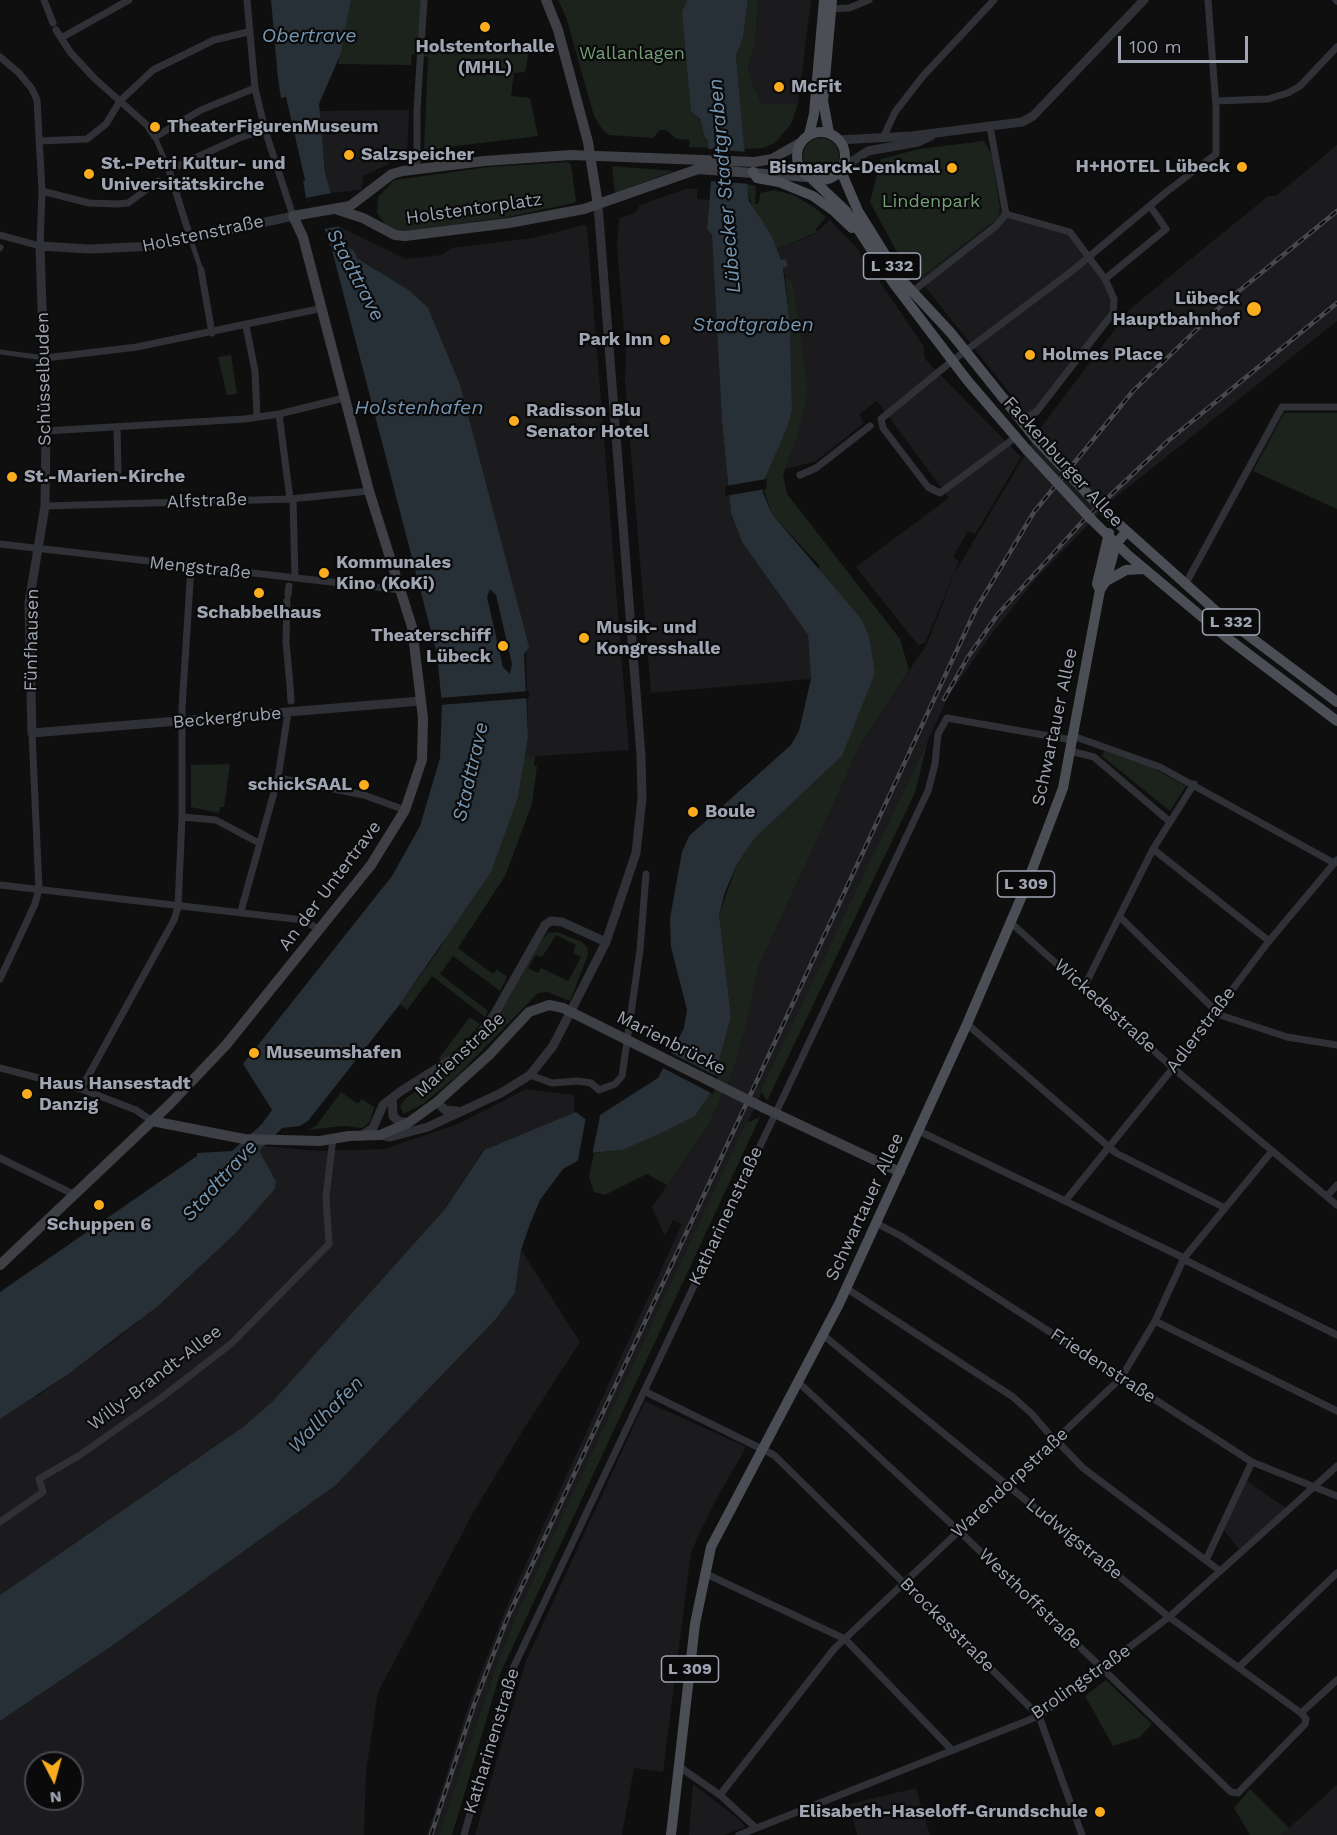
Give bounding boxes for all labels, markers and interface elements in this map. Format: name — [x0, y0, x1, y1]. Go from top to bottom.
marker: Holstentorhalle (MHL) — [478, 20, 492, 34]
water label: Obertrave — [261, 24, 357, 48]
scale bar — [1121, 24, 1252, 62]
place label: Holstentorhalle (MHL) — [415, 36, 555, 78]
text: 100 m — [1129, 36, 1182, 57]
park label: Wallanlagen — [579, 43, 685, 65]
place label: McFit — [791, 76, 842, 98]
water label: Lübecker Stadtgraben — [704, 78, 746, 294]
marker: McFit — [772, 80, 786, 94]
place label: TheaterFigurenMuseum — [167, 116, 378, 138]
marker: TheaterFigurenMuseum — [148, 120, 162, 134]
place label: Salzspeicher — [361, 144, 474, 166]
marker: Salzspeicher — [342, 148, 356, 162]
place label: St.-Petri Kultur- und Universitätskirche — [101, 153, 285, 195]
place label: H+HOTEL Lübeck — [1076, 156, 1230, 178]
place label: Bismarck-Denkmal — [769, 157, 940, 179]
marker: H+HOTEL Lübeck — [1235, 160, 1249, 174]
marker: Bismarck-Denkmal — [945, 161, 959, 175]
marker: St.-Petri Kultur- und Universitätskirche — [82, 167, 96, 181]
street label: Holstentorplatz — [405, 189, 543, 229]
park label: Lindenpark — [882, 191, 980, 213]
street label: Holstenstraße — [140, 211, 266, 257]
water label: Stadttrave — [321, 225, 389, 325]
road number: L 332 — [864, 253, 920, 279]
place label: Lübeck Hauptbahnhof — [1113, 288, 1240, 330]
marker: Lübeck Hauptbahnhof — [1245, 300, 1263, 318]
street label: Schüsselbuden — [32, 312, 56, 446]
water label: Stadtgraben — [692, 313, 814, 337]
place label: Park Inn — [578, 329, 653, 351]
marker: Park Inn — [658, 333, 672, 347]
place label: Holmes Place — [1042, 344, 1163, 366]
marker: Holmes Place — [1023, 348, 1037, 362]
street label: Fackenburger Allee — [999, 392, 1127, 532]
water label: Holstenhafen — [354, 396, 484, 420]
place label: Radisson Blu Senator Hotel — [526, 400, 649, 442]
marker: Radisson Blu Senator Hotel — [507, 414, 521, 428]
place label: St.-Marien-Kirche — [24, 466, 185, 488]
marker: St.-Marien-Kirche — [5, 470, 19, 484]
street label: Alfstraße — [167, 489, 247, 513]
street label: Mengstraße — [148, 552, 252, 584]
place label: Kommunales Kino (KoKi) — [336, 552, 451, 594]
marker: Kommunales Kino (KoKi) — [317, 566, 331, 580]
marker: Schabbelhaus — [252, 586, 266, 600]
street label: Fünfhausen — [20, 588, 44, 692]
place label: Schabbelhaus — [197, 602, 321, 624]
road number: L 332 — [1202, 609, 1260, 635]
place label: Musik- und Kongresshalle — [596, 617, 721, 660]
place label: Theaterschiff Lübeck — [371, 625, 491, 668]
marker: Musik- und Kongresshalle — [577, 631, 591, 645]
marker: Theaterschiff Lübeck — [496, 639, 510, 653]
street label: Schwartauer Allee — [1028, 646, 1082, 808]
street label: Beckergrube — [172, 702, 282, 734]
water label: Stadttrave — [448, 720, 494, 824]
place label: schickSAAL — [248, 774, 352, 796]
marker: schickSAAL — [357, 778, 371, 792]
place label: Boule — [705, 801, 756, 823]
marker: Boule — [686, 805, 700, 819]
street label: An der Untertrave — [274, 817, 386, 955]
road number: L 309 — [998, 871, 1054, 897]
street label: Wickedestraße — [1050, 955, 1160, 1057]
street label: Adlerstraße — [1162, 983, 1240, 1077]
street label: Marienbrücke — [613, 1006, 729, 1080]
street label: Marienstraße — [411, 1008, 509, 1102]
place label: Museumshafen — [266, 1042, 402, 1064]
marker: Museumshafen — [247, 1046, 261, 1060]
place label: Haus Hansestadt Danzig — [39, 1073, 191, 1116]
marker: Haus Hansestadt Danzig — [20, 1087, 34, 1101]
street label: Schwartauer Allee — [821, 1130, 909, 1284]
water label: Stadttrave — [177, 1135, 263, 1227]
street label: Katharinenstraße — [684, 1143, 768, 1289]
marker: Schuppen 6 — [92, 1198, 106, 1212]
place label: Schuppen 6 — [47, 1214, 151, 1236]
street label: Willy-Brandt-Allee — [84, 1321, 226, 1435]
street label: Friedenstraße — [1046, 1324, 1160, 1408]
water label: Wallhafen — [283, 1371, 369, 1459]
street label: Warendorpstraße — [947, 1423, 1073, 1543]
street label: Ludwigstraße — [1021, 1493, 1127, 1585]
street label: Westhoffstraße — [974, 1544, 1086, 1654]
street label: Brockesstraße — [895, 1573, 999, 1677]
street label: Brolingstraße — [1027, 1640, 1135, 1724]
road number: L 309 — [662, 1656, 718, 1682]
street label: Katharinenstraße — [460, 1666, 524, 1816]
north arrow — [24, 1751, 84, 1811]
text: N — [49, 1787, 63, 1807]
place label: Elisabeth-Haseloff-Grundschule — [799, 1801, 1088, 1823]
marker: Elisabeth-Haseloff-Grundschule — [1093, 1805, 1107, 1819]

